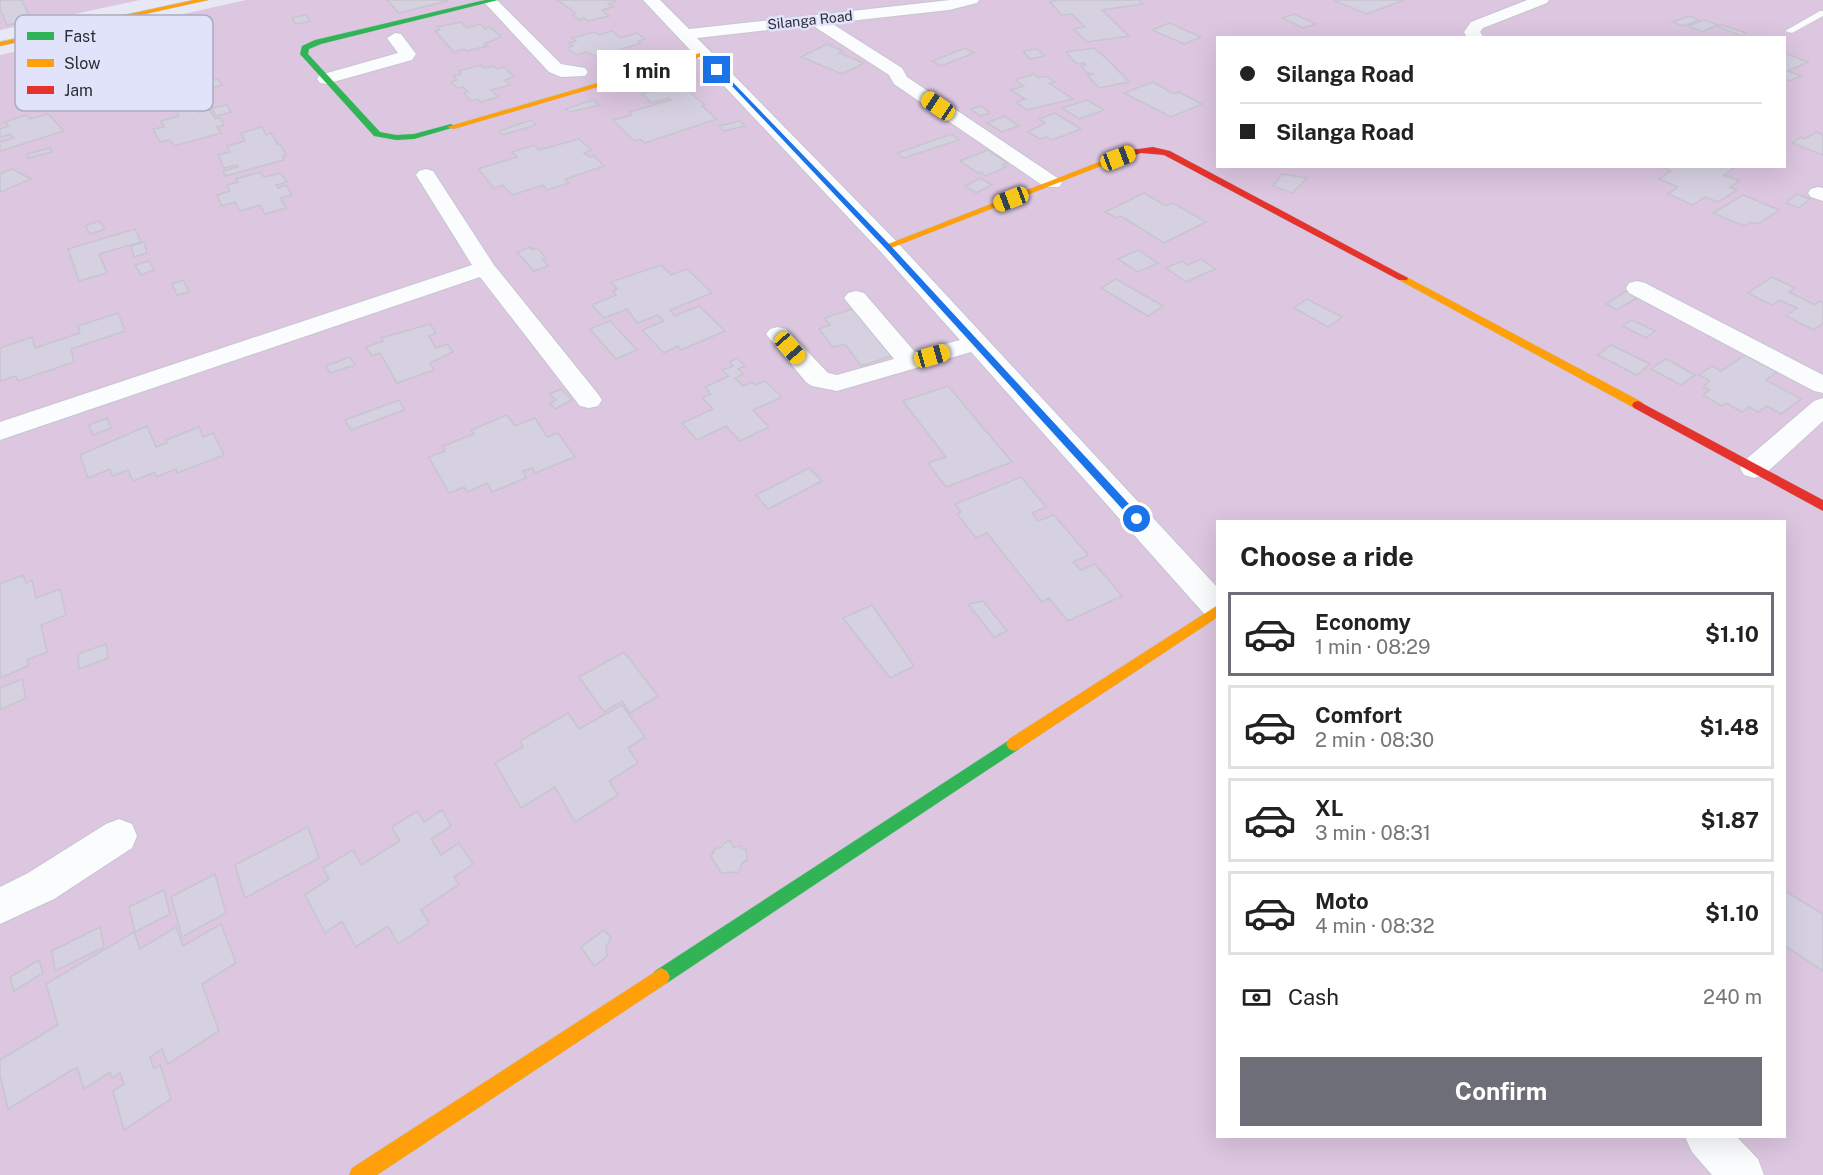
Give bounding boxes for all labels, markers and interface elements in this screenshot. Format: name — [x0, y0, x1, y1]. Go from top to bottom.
street label: Silanga Road — [767, 8, 853, 32]
legend — [15, 15, 213, 111]
text: Fast — [64, 27, 96, 46]
callout: 1 min — [597, 49, 696, 91]
text: Slow — [64, 54, 101, 73]
route end — [703, 56, 730, 83]
text: 1 min — [622, 59, 671, 83]
text: Silanga Road — [1276, 61, 1414, 87]
text: Jam — [64, 81, 93, 100]
car — [918, 88, 958, 124]
text: Silanga Road — [1276, 119, 1414, 145]
car — [1098, 143, 1138, 173]
car — [991, 184, 1031, 214]
car — [771, 329, 809, 367]
car — [912, 342, 952, 370]
route start — [1123, 505, 1150, 532]
text: Choose a ride — [1240, 540, 1414, 572]
icon: car — [1243, 607, 1297, 661]
text: Economy — [1315, 609, 1411, 635]
text: $1.10 — [1705, 621, 1759, 647]
text: 1 min · 08:29 — [1315, 635, 1430, 659]
icon: car — [1243, 700, 1297, 754]
text: Comfort — [1315, 702, 1402, 728]
text: $1.48 — [1700, 714, 1759, 740]
text: 2 min · 08:30 — [1315, 728, 1434, 752]
icon: car — [1243, 793, 1297, 847]
text: XL — [1315, 795, 1343, 821]
text: $1.87 — [1701, 807, 1759, 833]
text: 3 min · 08:31 — [1315, 821, 1431, 845]
icon: car — [1243, 886, 1297, 940]
text: Moto — [1315, 888, 1369, 914]
text: $1.10 — [1705, 900, 1759, 926]
text: 4 min · 08:32 — [1315, 914, 1435, 938]
icon: cash — [1240, 981, 1273, 1014]
text: Cash — [1288, 984, 1339, 1010]
text: 240 m — [1703, 985, 1762, 1009]
button: Confirm — [1240, 1057, 1762, 1126]

